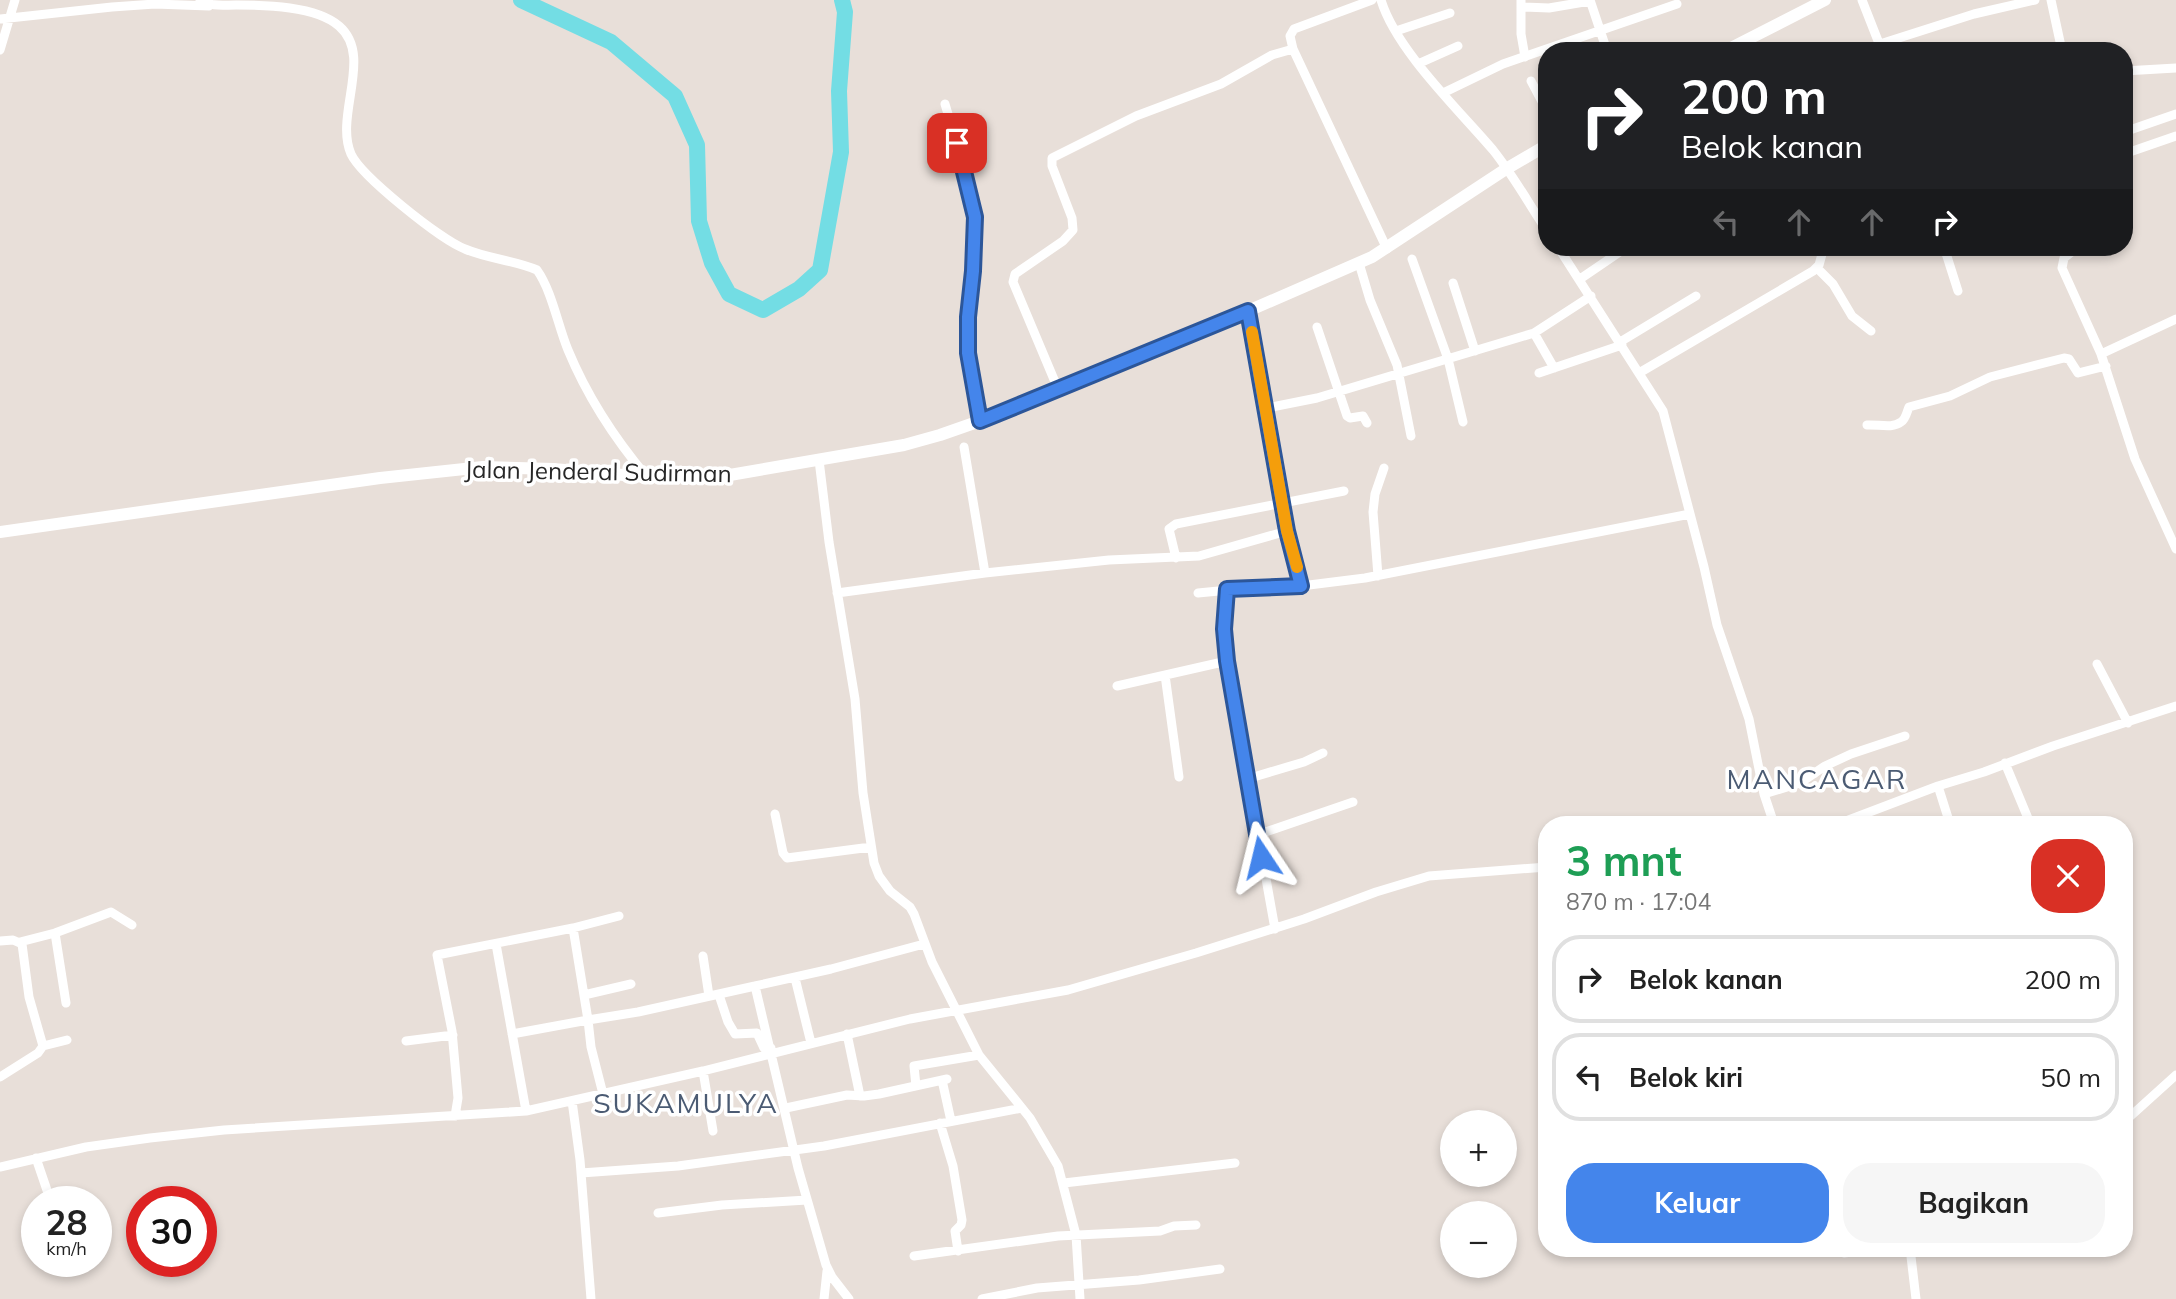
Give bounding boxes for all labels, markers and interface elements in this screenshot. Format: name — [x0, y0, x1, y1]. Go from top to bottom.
text: 200 m — [1681, 65, 1827, 126]
icon: right — [1566, 70, 1657, 161]
pin — [927, 113, 987, 173]
icon: arrive — [938, 124, 976, 162]
text: Belok kanan — [1681, 126, 1863, 166]
icon: left — [1707, 203, 1745, 241]
icon: ahead — [1780, 203, 1818, 241]
icon: ahead — [1853, 203, 1891, 241]
icon: right — [1926, 203, 1964, 241]
street label: Jalan Jenderal Sudirman — [464, 454, 732, 488]
district label: MANCAGAR — [1727, 761, 1907, 796]
position arrow — [1224, 820, 1298, 894]
text: 3 mnt — [1566, 834, 1682, 887]
button: close — [2031, 839, 2105, 913]
text: 870 m · 17:04 — [1566, 887, 1711, 916]
icon: right — [1570, 960, 1608, 998]
text: Belok kanan — [1629, 963, 1783, 996]
text: 200 m — [2025, 963, 2101, 996]
icon: left — [1570, 1058, 1608, 1096]
text: Belok kiri — [1629, 1061, 1743, 1094]
text: 50 m — [2040, 1061, 2101, 1094]
district label: SUKAMULYA — [593, 1085, 779, 1120]
map controls — [1440, 1110, 1517, 1278]
button: + — [1440, 1110, 1517, 1187]
button: Keluar — [1566, 1163, 1829, 1243]
button: Bagikan — [1843, 1163, 2105, 1243]
speed limit sign: 30 — [126, 1186, 217, 1277]
text: 28 — [45, 1200, 88, 1244]
button: − — [1440, 1201, 1517, 1278]
text: km/h — [46, 1237, 87, 1260]

